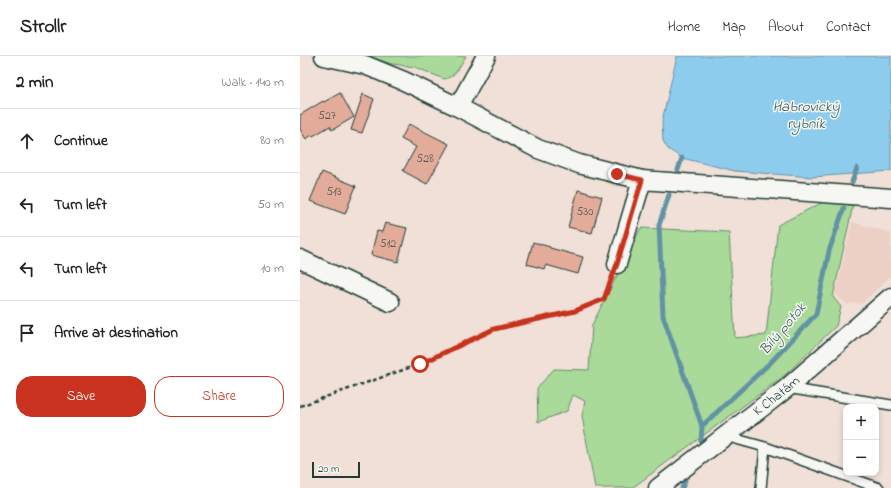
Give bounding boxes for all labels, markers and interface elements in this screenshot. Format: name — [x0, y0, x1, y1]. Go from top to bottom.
text: Strollr — [20, 14, 66, 41]
text: Home — [668, 17, 700, 38]
text: Map — [722, 17, 746, 38]
text: About — [768, 17, 804, 38]
text: Contact — [826, 17, 871, 38]
text: 2 min — [16, 70, 53, 95]
text: Walk · 140 m — [221, 73, 284, 92]
water label: Habrovický rybník — [772, 96, 840, 136]
house number: 527 — [318, 107, 336, 125]
icon: ahead — [16, 130, 38, 152]
text: Continue — [54, 130, 108, 152]
text: 80 m — [260, 131, 284, 150]
house number: 528 — [416, 150, 434, 168]
route end — [608, 165, 626, 183]
house number: 513 — [326, 183, 342, 201]
icon: left — [16, 194, 38, 216]
text: Turn left — [54, 194, 107, 216]
text: 50 m — [258, 195, 284, 214]
house number: 530 — [576, 203, 594, 221]
house number: 512 — [380, 235, 396, 253]
icon: left — [16, 258, 38, 280]
text: Turn left — [54, 258, 107, 280]
text: 10 m — [261, 259, 284, 278]
water label: Bílý potok — [755, 297, 813, 361]
icon: arrive — [16, 322, 38, 344]
text: Arrive at destination — [54, 322, 178, 344]
route start — [411, 355, 429, 373]
street label: K Chatám — [748, 371, 805, 421]
button: Save — [16, 376, 146, 417]
button: Share — [154, 376, 284, 417]
map controls — [843, 404, 879, 476]
button: + — [843, 404, 879, 440]
button: − — [843, 440, 879, 476]
scale bar — [312, 460, 360, 479]
text: 20 m — [318, 461, 340, 477]

